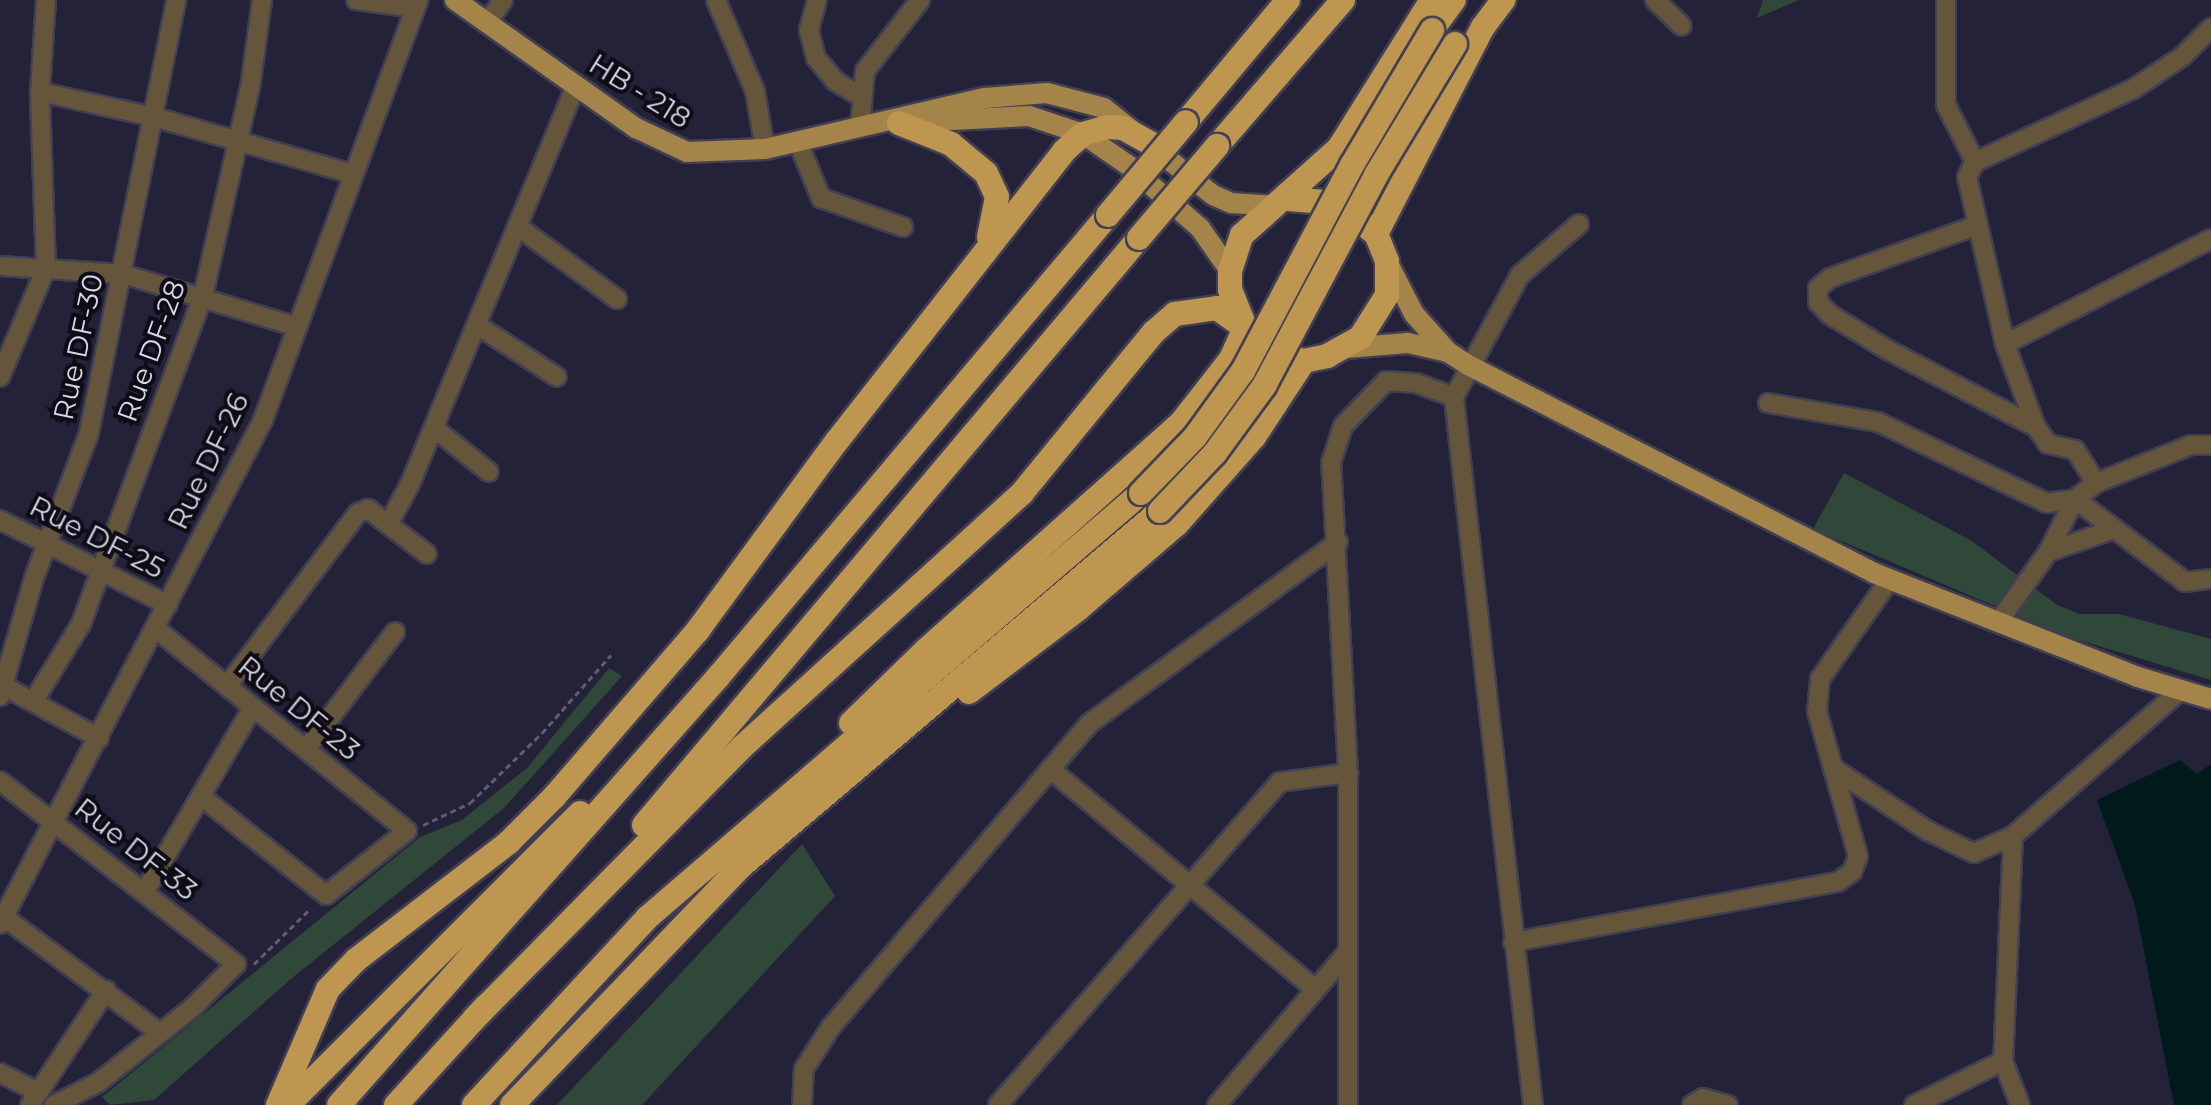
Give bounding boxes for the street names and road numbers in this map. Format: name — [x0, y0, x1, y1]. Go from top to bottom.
street label: HB - 218 — [583, 47, 697, 135]
street label: Rue DF-30 — [46, 271, 110, 423]
street label: Rue DF-28 — [110, 276, 192, 426]
street label: Rue DF-26 — [161, 387, 255, 535]
street label: Rue DF-25 — [24, 489, 170, 585]
street label: Rue DF-23 — [232, 649, 366, 767]
street label: Rue DF-33 — [68, 791, 204, 907]

